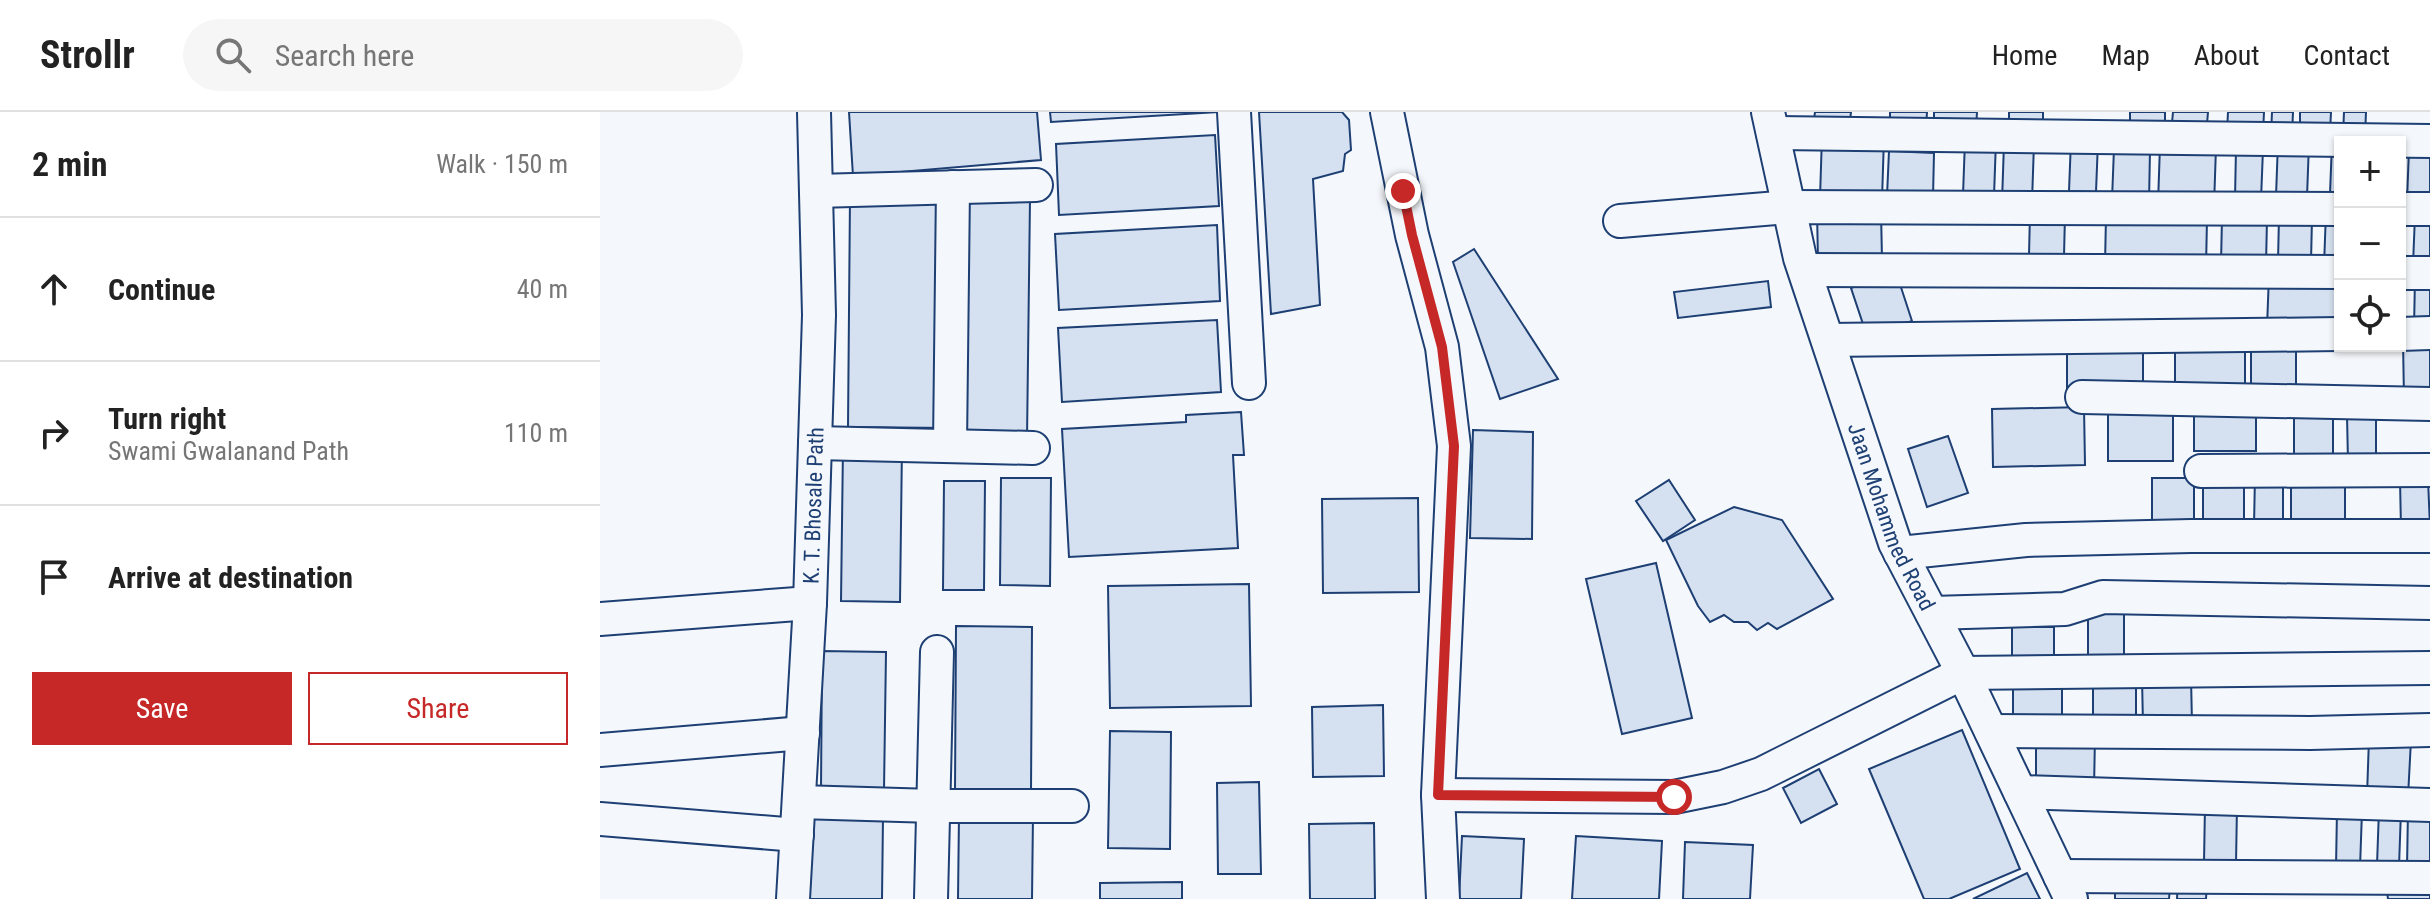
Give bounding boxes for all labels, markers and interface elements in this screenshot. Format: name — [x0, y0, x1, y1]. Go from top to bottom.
search box — [183, 19, 743, 91]
text: Strollr — [40, 33, 135, 77]
icon: search — [211, 33, 255, 77]
text: Search here — [275, 38, 414, 73]
text: Home — [1992, 39, 2057, 72]
text: Map — [2101, 39, 2150, 72]
text: About — [2194, 39, 2260, 72]
text: Contact — [2304, 39, 2390, 72]
map controls — [2334, 136, 2406, 352]
button: + — [2334, 136, 2406, 208]
text: 2 min — [32, 144, 108, 184]
text: Walk · 150 m — [436, 149, 568, 179]
route end — [1385, 173, 1421, 209]
button: − — [2334, 208, 2406, 280]
icon: ahead — [32, 267, 76, 311]
text: Continue — [108, 272, 215, 307]
text: 40 m — [517, 274, 568, 304]
button: locate — [2334, 280, 2406, 352]
text: Turn right — [108, 401, 226, 436]
icon: right — [32, 411, 76, 455]
text: 110 m — [504, 418, 568, 448]
street label: Jaan Mohammed Road — [1843, 420, 1940, 615]
street label: K. T. Bhosale Path — [799, 427, 828, 584]
text: Swami Gwalanand Path — [108, 436, 349, 466]
icon: arrive — [32, 555, 76, 599]
text: Arrive at destination — [108, 560, 353, 595]
button: Save — [32, 672, 292, 745]
button: Share — [308, 672, 568, 745]
route start — [1656, 779, 1692, 815]

